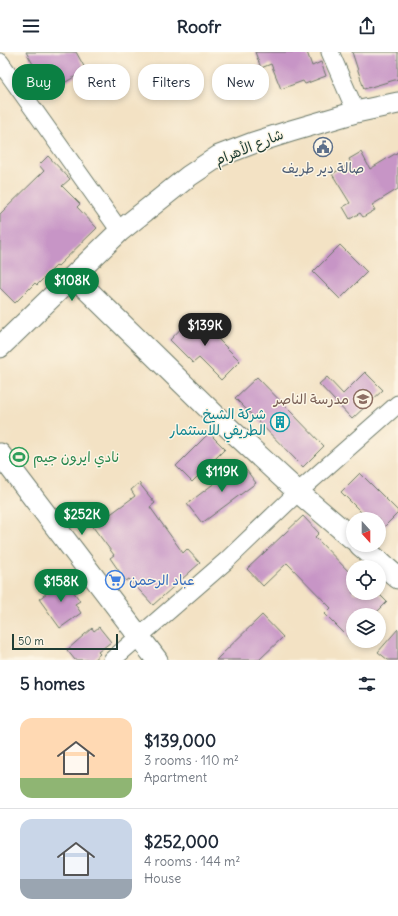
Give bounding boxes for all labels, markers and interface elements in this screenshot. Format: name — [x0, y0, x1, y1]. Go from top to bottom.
icon: menu — [20, 15, 42, 37]
text: Roofr — [177, 15, 221, 38]
icon: share — [356, 15, 378, 37]
chip: Buy — [12, 64, 65, 100]
chip: Rent — [73, 64, 130, 100]
chip: Filters — [138, 64, 204, 100]
chip: New — [212, 64, 269, 100]
street label: شارع الأهرام — [212, 125, 287, 171]
public building icon: صالة دير طريف — [312, 136, 334, 158]
place label: صالة دير طريف — [282, 159, 364, 177]
pin: $108K — [44, 268, 100, 302]
text: $108K — [54, 272, 90, 289]
pin: $139K — [177, 313, 233, 347]
text: $139K — [187, 317, 223, 334]
school or university icon: مدرسة الناصر — [352, 388, 374, 410]
place label: مدرسة الناصر — [273, 390, 349, 408]
place label: شركة الشيخ الطريفي للاستثمار — [169, 405, 266, 443]
building icon: شركة الشيخ الطريفي للاستثمار — [269, 411, 291, 433]
sports icon: نادي ايرون جيم — [8, 446, 30, 468]
place label: نادي ايرون جيم — [33, 448, 119, 468]
pin: $119K — [194, 459, 250, 493]
text: $119K — [206, 463, 238, 480]
pin: $252K — [54, 502, 110, 536]
text: $252K — [64, 506, 100, 523]
north arrow — [346, 512, 386, 552]
map controls — [346, 512, 386, 648]
button: locate — [346, 560, 386, 600]
pin: $158K — [33, 569, 89, 603]
supermarket icon: عباد الرحمن — [104, 569, 126, 591]
place label: عباد الرحمن — [129, 571, 195, 589]
text: $158K — [43, 573, 79, 590]
button: layers — [346, 608, 386, 648]
scale bar — [12, 632, 118, 651]
text: 50 m — [18, 634, 44, 648]
text: 5 homes — [20, 673, 85, 695]
icon: filters — [356, 673, 378, 695]
text: $139,000 — [144, 730, 216, 752]
icon: home — [52, 734, 100, 782]
text: 3 rooms · 110 m² — [144, 752, 239, 769]
text: Apartment — [144, 769, 207, 786]
text: $252,000 — [144, 831, 219, 853]
icon: home — [52, 835, 100, 883]
text: 4 rooms · 144 m² — [144, 853, 240, 870]
text: House — [144, 870, 181, 887]

